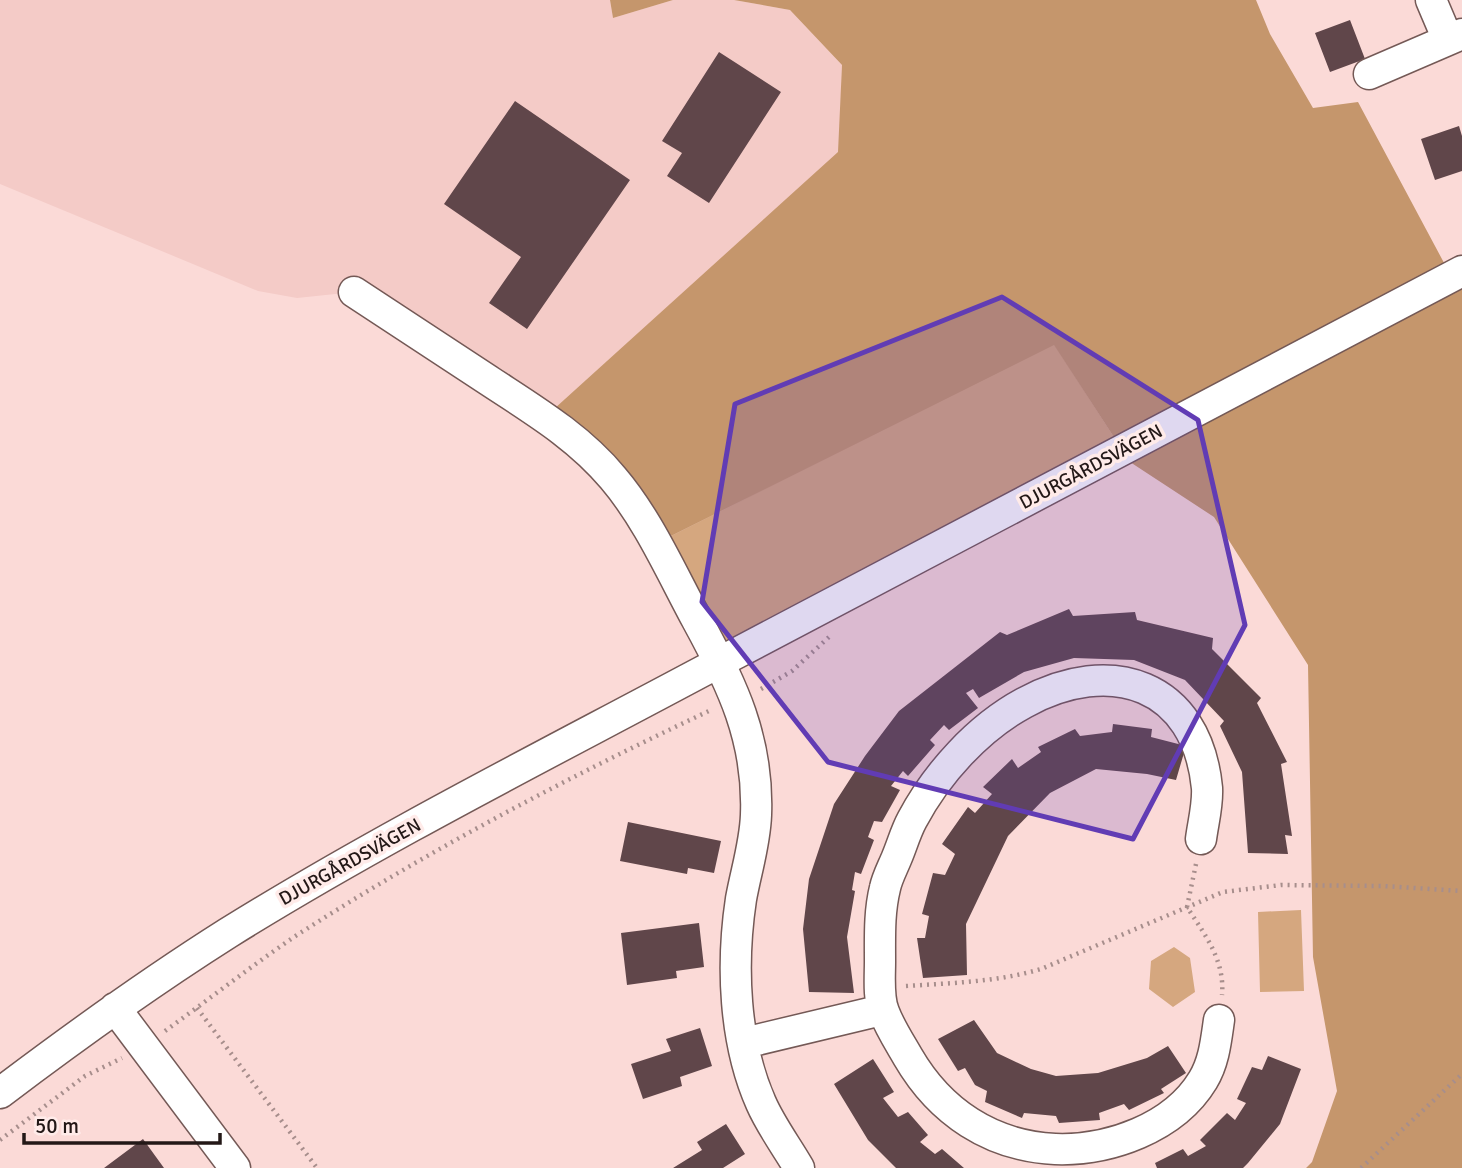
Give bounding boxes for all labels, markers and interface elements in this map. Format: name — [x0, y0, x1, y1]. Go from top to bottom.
street label: DJURGÅRDSVÄGEN — [1015, 419, 1167, 515]
street label: DJURGÅRDSVÄGEN — [275, 813, 425, 911]
scale bar — [24, 1102, 220, 1146]
text: 50 m — [35, 1113, 79, 1139]

